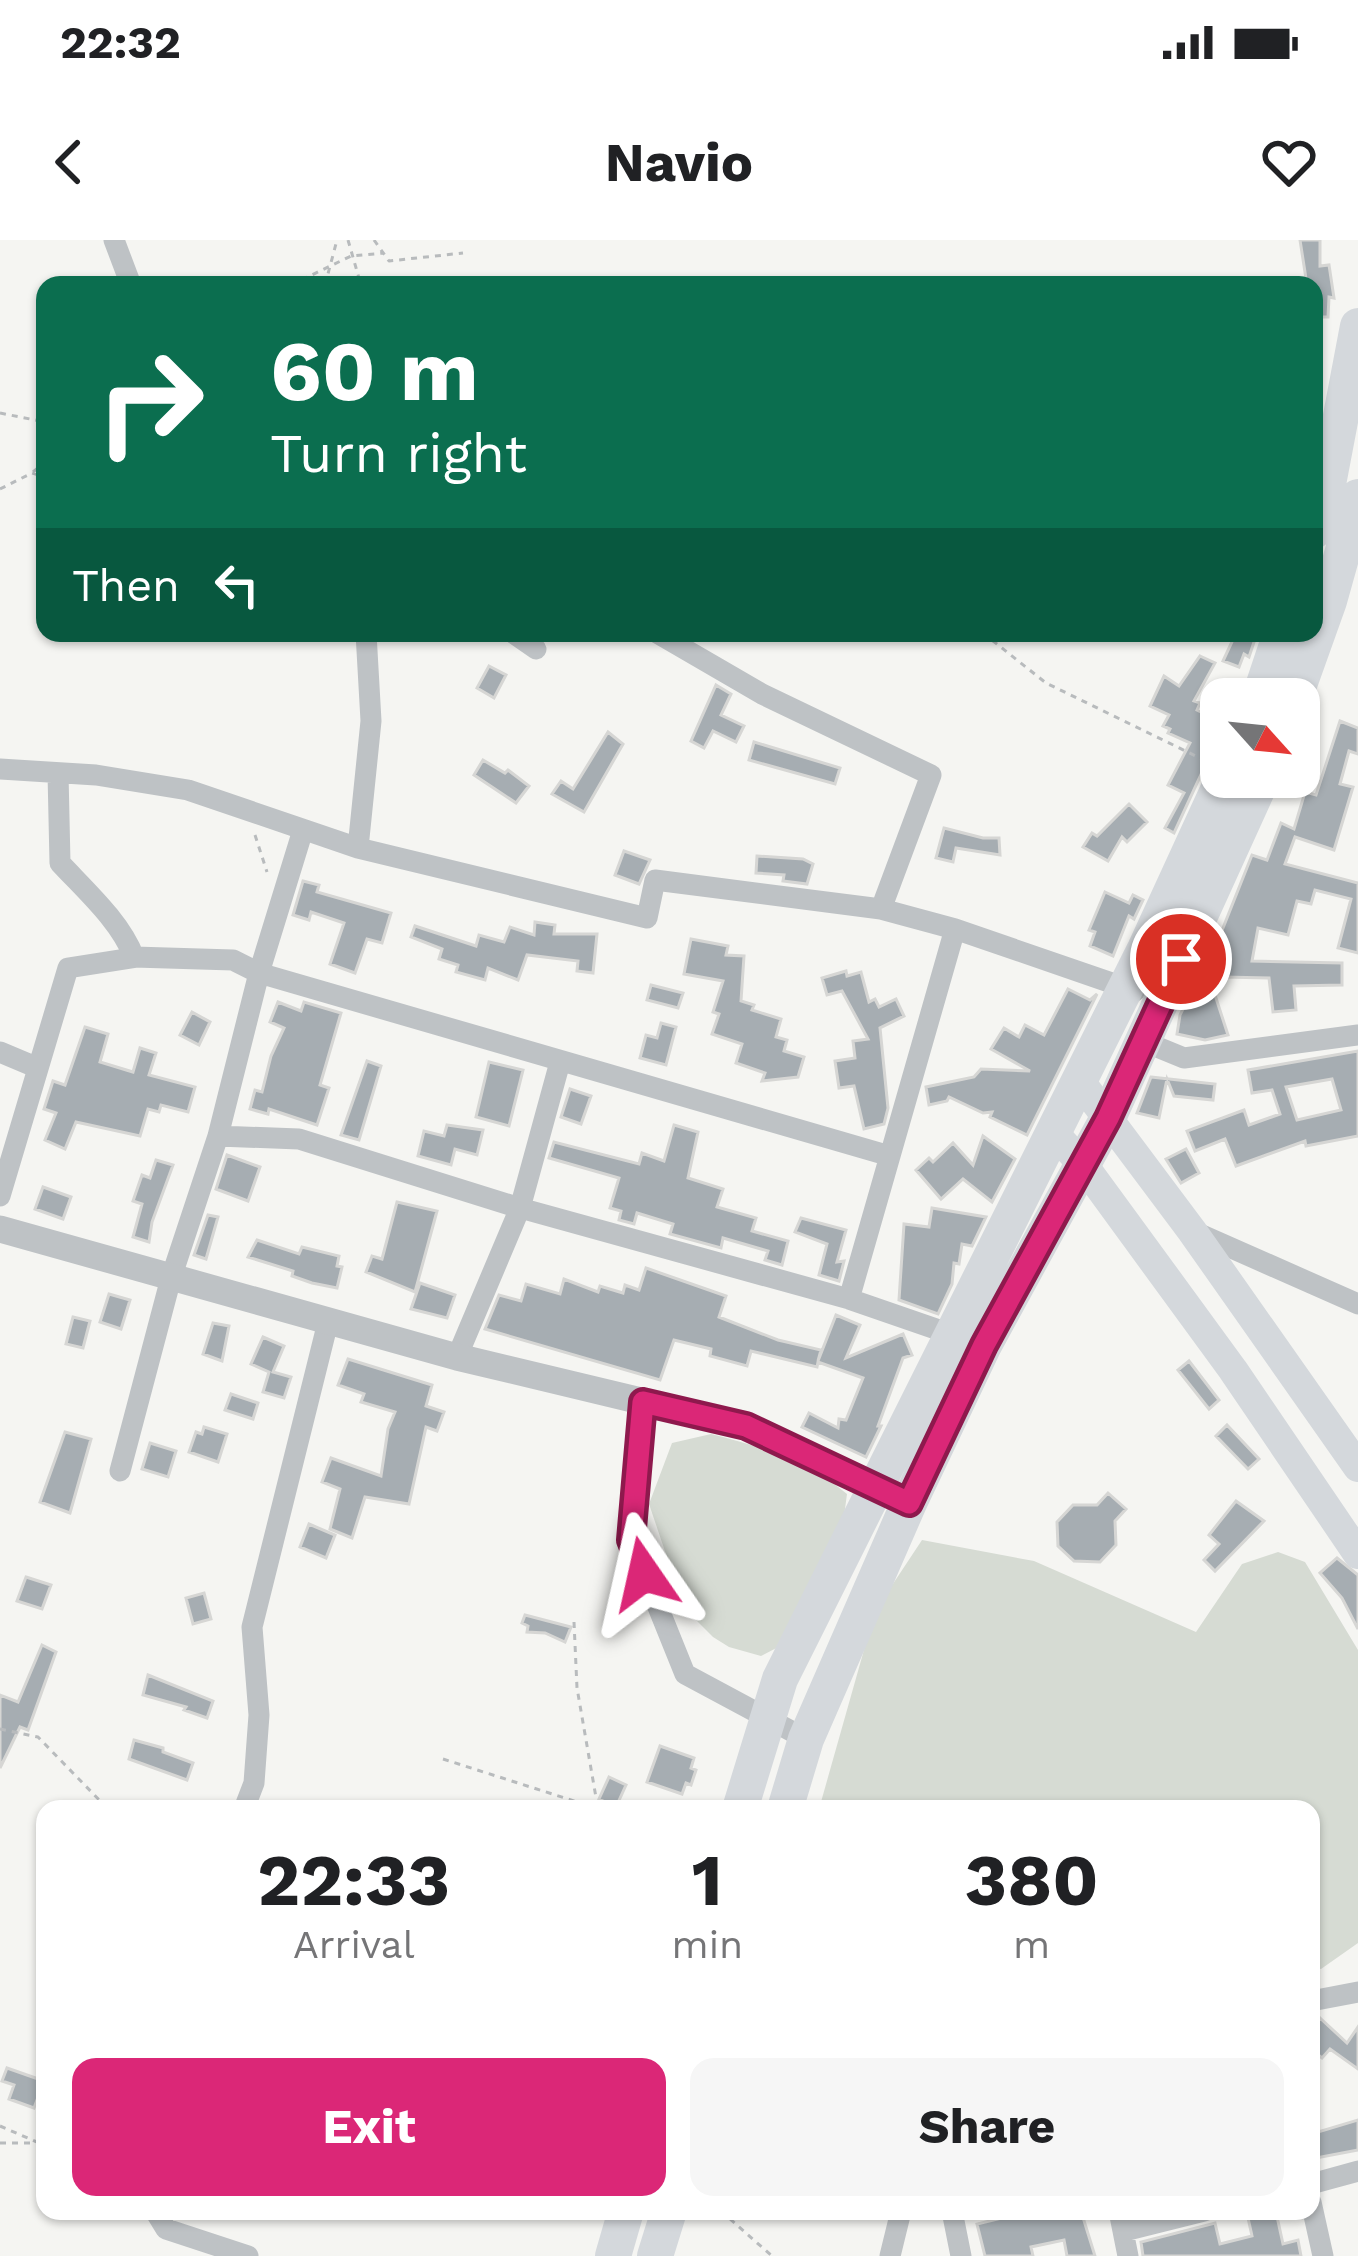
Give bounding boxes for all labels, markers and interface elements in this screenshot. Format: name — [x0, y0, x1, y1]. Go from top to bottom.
text: 22:32 — [60, 16, 181, 69]
icon: back — [36, 129, 102, 195]
icon: heart — [1256, 129, 1322, 195]
text: Navio — [605, 131, 753, 194]
text: 60 m — [270, 322, 479, 420]
icon: right — [72, 324, 228, 480]
text: Turn right — [270, 422, 527, 485]
icon: left — [204, 552, 270, 618]
text: Then — [72, 559, 180, 612]
north arrow — [1200, 678, 1320, 798]
map controls — [1200, 678, 1320, 798]
pin — [1130, 908, 1232, 1010]
icon: arrive — [1148, 926, 1214, 992]
position arrow — [581, 1511, 707, 1637]
text: 22:33 — [257, 1838, 450, 1922]
text: 1 — [692, 1838, 723, 1922]
text: 380 — [965, 1838, 1099, 1922]
text: Arrival — [293, 1922, 415, 1967]
text: min — [672, 1922, 743, 1967]
text: m — [1013, 1922, 1050, 1967]
button: Exit — [72, 2058, 666, 2196]
button: Share — [690, 2058, 1284, 2196]

